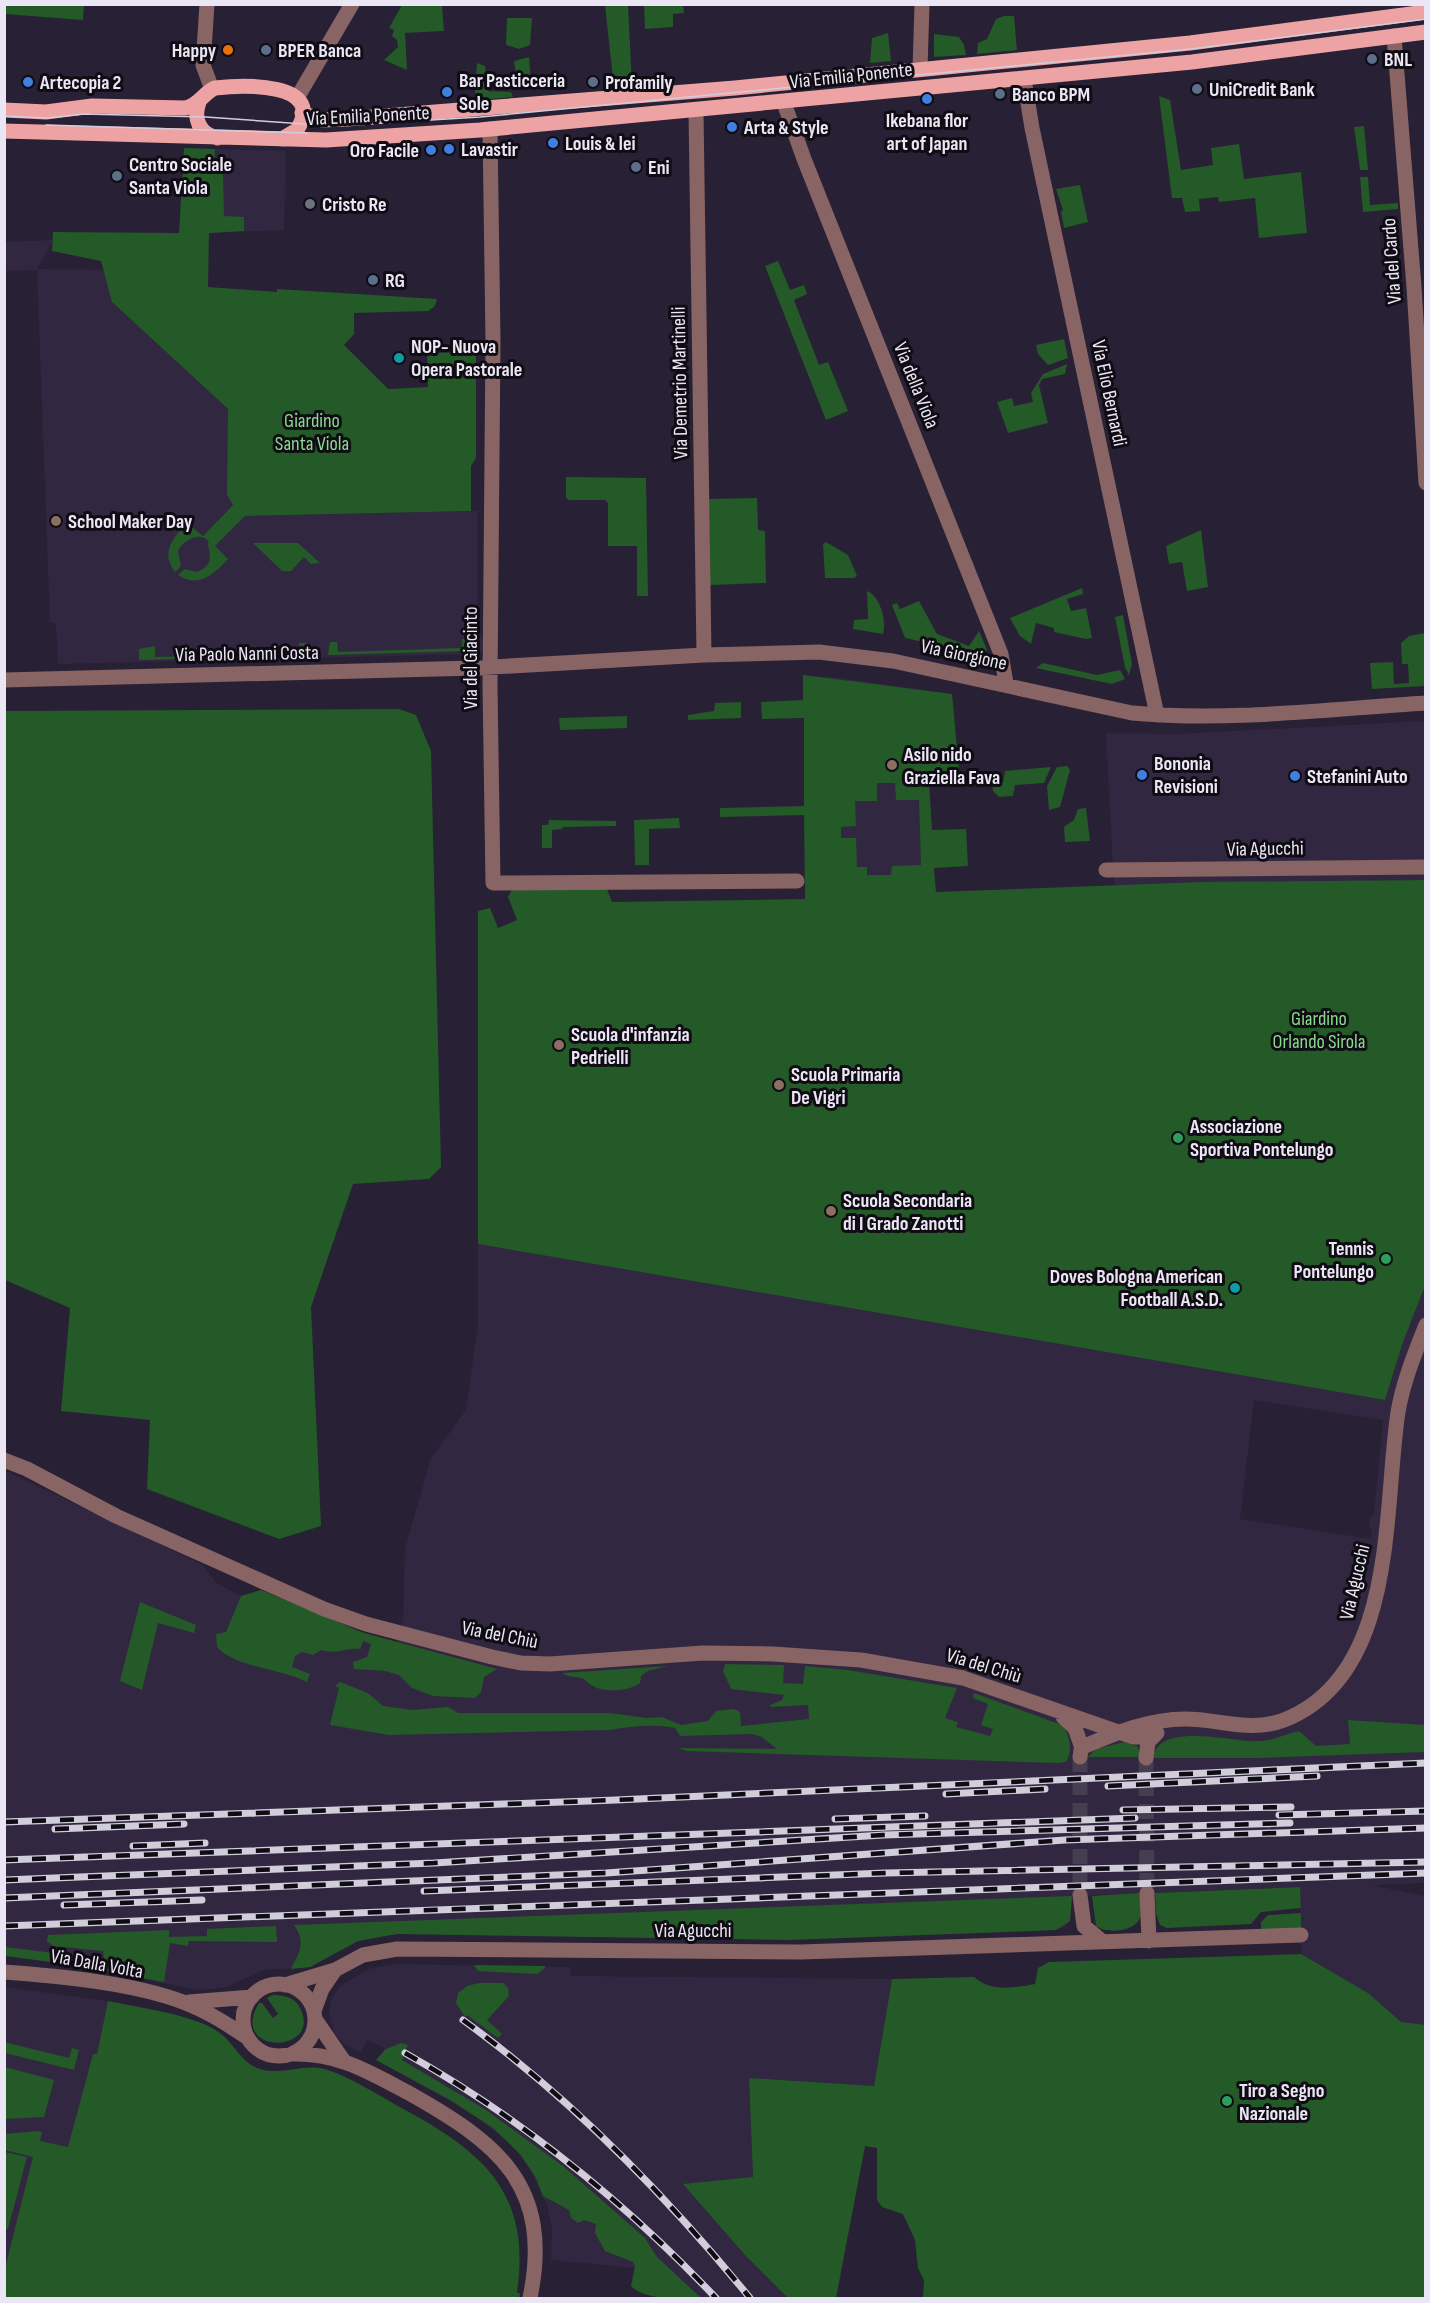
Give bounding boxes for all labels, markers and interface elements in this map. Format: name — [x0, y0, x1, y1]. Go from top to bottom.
place label: Happy — [172, 39, 217, 63]
place label: BPER Banca — [278, 39, 361, 63]
marker: Happy — [221, 43, 235, 57]
marker: BPER Banca — [259, 43, 273, 57]
place label: BNL — [1384, 48, 1412, 72]
marker: BNL — [1365, 52, 1379, 66]
street label: Via Emilia Ponente — [789, 58, 914, 94]
place label: Bar Pasticceria Sole — [459, 69, 565, 116]
place label: Artecopia 2 — [39, 71, 121, 95]
place label: Profamily — [605, 71, 673, 95]
marker: Artecopia 2 — [21, 75, 35, 89]
marker: Profamily — [586, 75, 600, 89]
place label: UniCredit Bank — [1209, 78, 1315, 102]
marker: UniCredit Bank — [1190, 82, 1204, 96]
place label: Banco BPM — [1012, 83, 1090, 107]
marker: Bar Pasticceria Sole — [440, 85, 454, 99]
marker: Banco BPM — [993, 87, 1007, 101]
marker: Ikebana flor art of Japan — [920, 92, 934, 106]
street label: Via Emilia Ponente — [306, 101, 430, 131]
place label: Ikebana flor art of Japan — [886, 109, 968, 156]
place label: Arta & Style — [743, 116, 829, 140]
marker: Arta & Style — [725, 120, 739, 134]
place label: Louis & lei — [565, 132, 635, 156]
marker: Louis & lei — [546, 136, 560, 150]
place label: Lavastir — [461, 138, 518, 162]
place label: Oro Facile — [350, 139, 419, 163]
marker: Lavastir — [442, 142, 456, 156]
marker: Oro Facile — [424, 143, 438, 157]
place label: Centro Sociale Santa Viola — [129, 153, 232, 200]
place label: Eni — [648, 156, 670, 180]
marker: Eni — [629, 160, 643, 174]
marker: Centro Sociale Santa Viola — [110, 169, 124, 183]
place label: Cristo Re — [322, 193, 387, 217]
marker: Cristo Re — [303, 197, 317, 211]
street label: Via del Cardo — [1377, 217, 1407, 305]
place label: RG — [385, 269, 405, 293]
marker: RG — [366, 273, 380, 287]
street label: Via Demetrio Martinelli — [667, 306, 693, 460]
place label: NOP- Nuova Opera Pastorale — [411, 335, 522, 382]
street label: Via Elio Bernardi — [1086, 338, 1132, 448]
street label: Via della Viola — [888, 339, 944, 432]
marker: NOP- Nuova Opera Pastorale — [392, 351, 406, 365]
park label: Giardino Santa Viola — [275, 409, 349, 456]
place label: School Maker Day — [68, 510, 193, 534]
marker: School Maker Day — [49, 514, 63, 528]
street label: Via del Giacinto — [459, 607, 483, 709]
street label: Via Giorgione — [919, 634, 1009, 676]
street label: Via Paolo Nanni Costa — [175, 641, 319, 667]
place label: Asilo nido Graziella Fava — [903, 743, 1000, 790]
place label: Bononia Revisioni — [1154, 752, 1218, 799]
marker: Asilo nido Graziella Fava — [885, 758, 899, 772]
place label: Stefanini Auto — [1307, 765, 1408, 789]
marker: Bononia Revisioni — [1135, 768, 1149, 782]
marker: Stefanini Auto — [1288, 769, 1302, 783]
street label: Via Agucchi — [1226, 836, 1304, 862]
park label: Giardino Orlando Sirola — [1273, 1007, 1365, 1054]
place label: Scuola d'infanzia Pedrielli — [571, 1023, 690, 1070]
marker: Scuola d'infanzia Pedrielli — [552, 1038, 566, 1052]
place label: Scuola Primaria De Vigri — [791, 1063, 900, 1110]
marker: Scuola Primaria De Vigri — [772, 1078, 786, 1092]
place label: Associazione Sportiva Pontelungo — [1189, 1115, 1334, 1162]
marker: Associazione Sportiva Pontelungo — [1171, 1131, 1185, 1145]
place label: Scuola Secondaria di I Grado Zanotti — [843, 1189, 972, 1236]
marker: Scuola Secondaria di I Grado Zanotti — [824, 1204, 838, 1218]
place label: Tennis Pontelungo — [1293, 1237, 1374, 1284]
marker: Tennis Pontelungo — [1379, 1252, 1393, 1266]
place label: Doves Bologna American Football A.S.D. — [1050, 1265, 1223, 1312]
marker: Doves Bologna American Football A.S.D. — [1228, 1281, 1242, 1295]
street label: Via Agucchi — [1335, 1542, 1375, 1622]
street label: Via del Chiù — [460, 1616, 540, 1654]
street label: Via del Chiù — [943, 1643, 1024, 1689]
street label: Via Agucchi — [655, 1919, 731, 1943]
street label: Via Dalla Volta — [49, 1944, 145, 1984]
place label: Tiro a Segno Nazionale — [1239, 2079, 1324, 2126]
marker: Tiro a Segno Nazionale — [1220, 2094, 1234, 2108]

